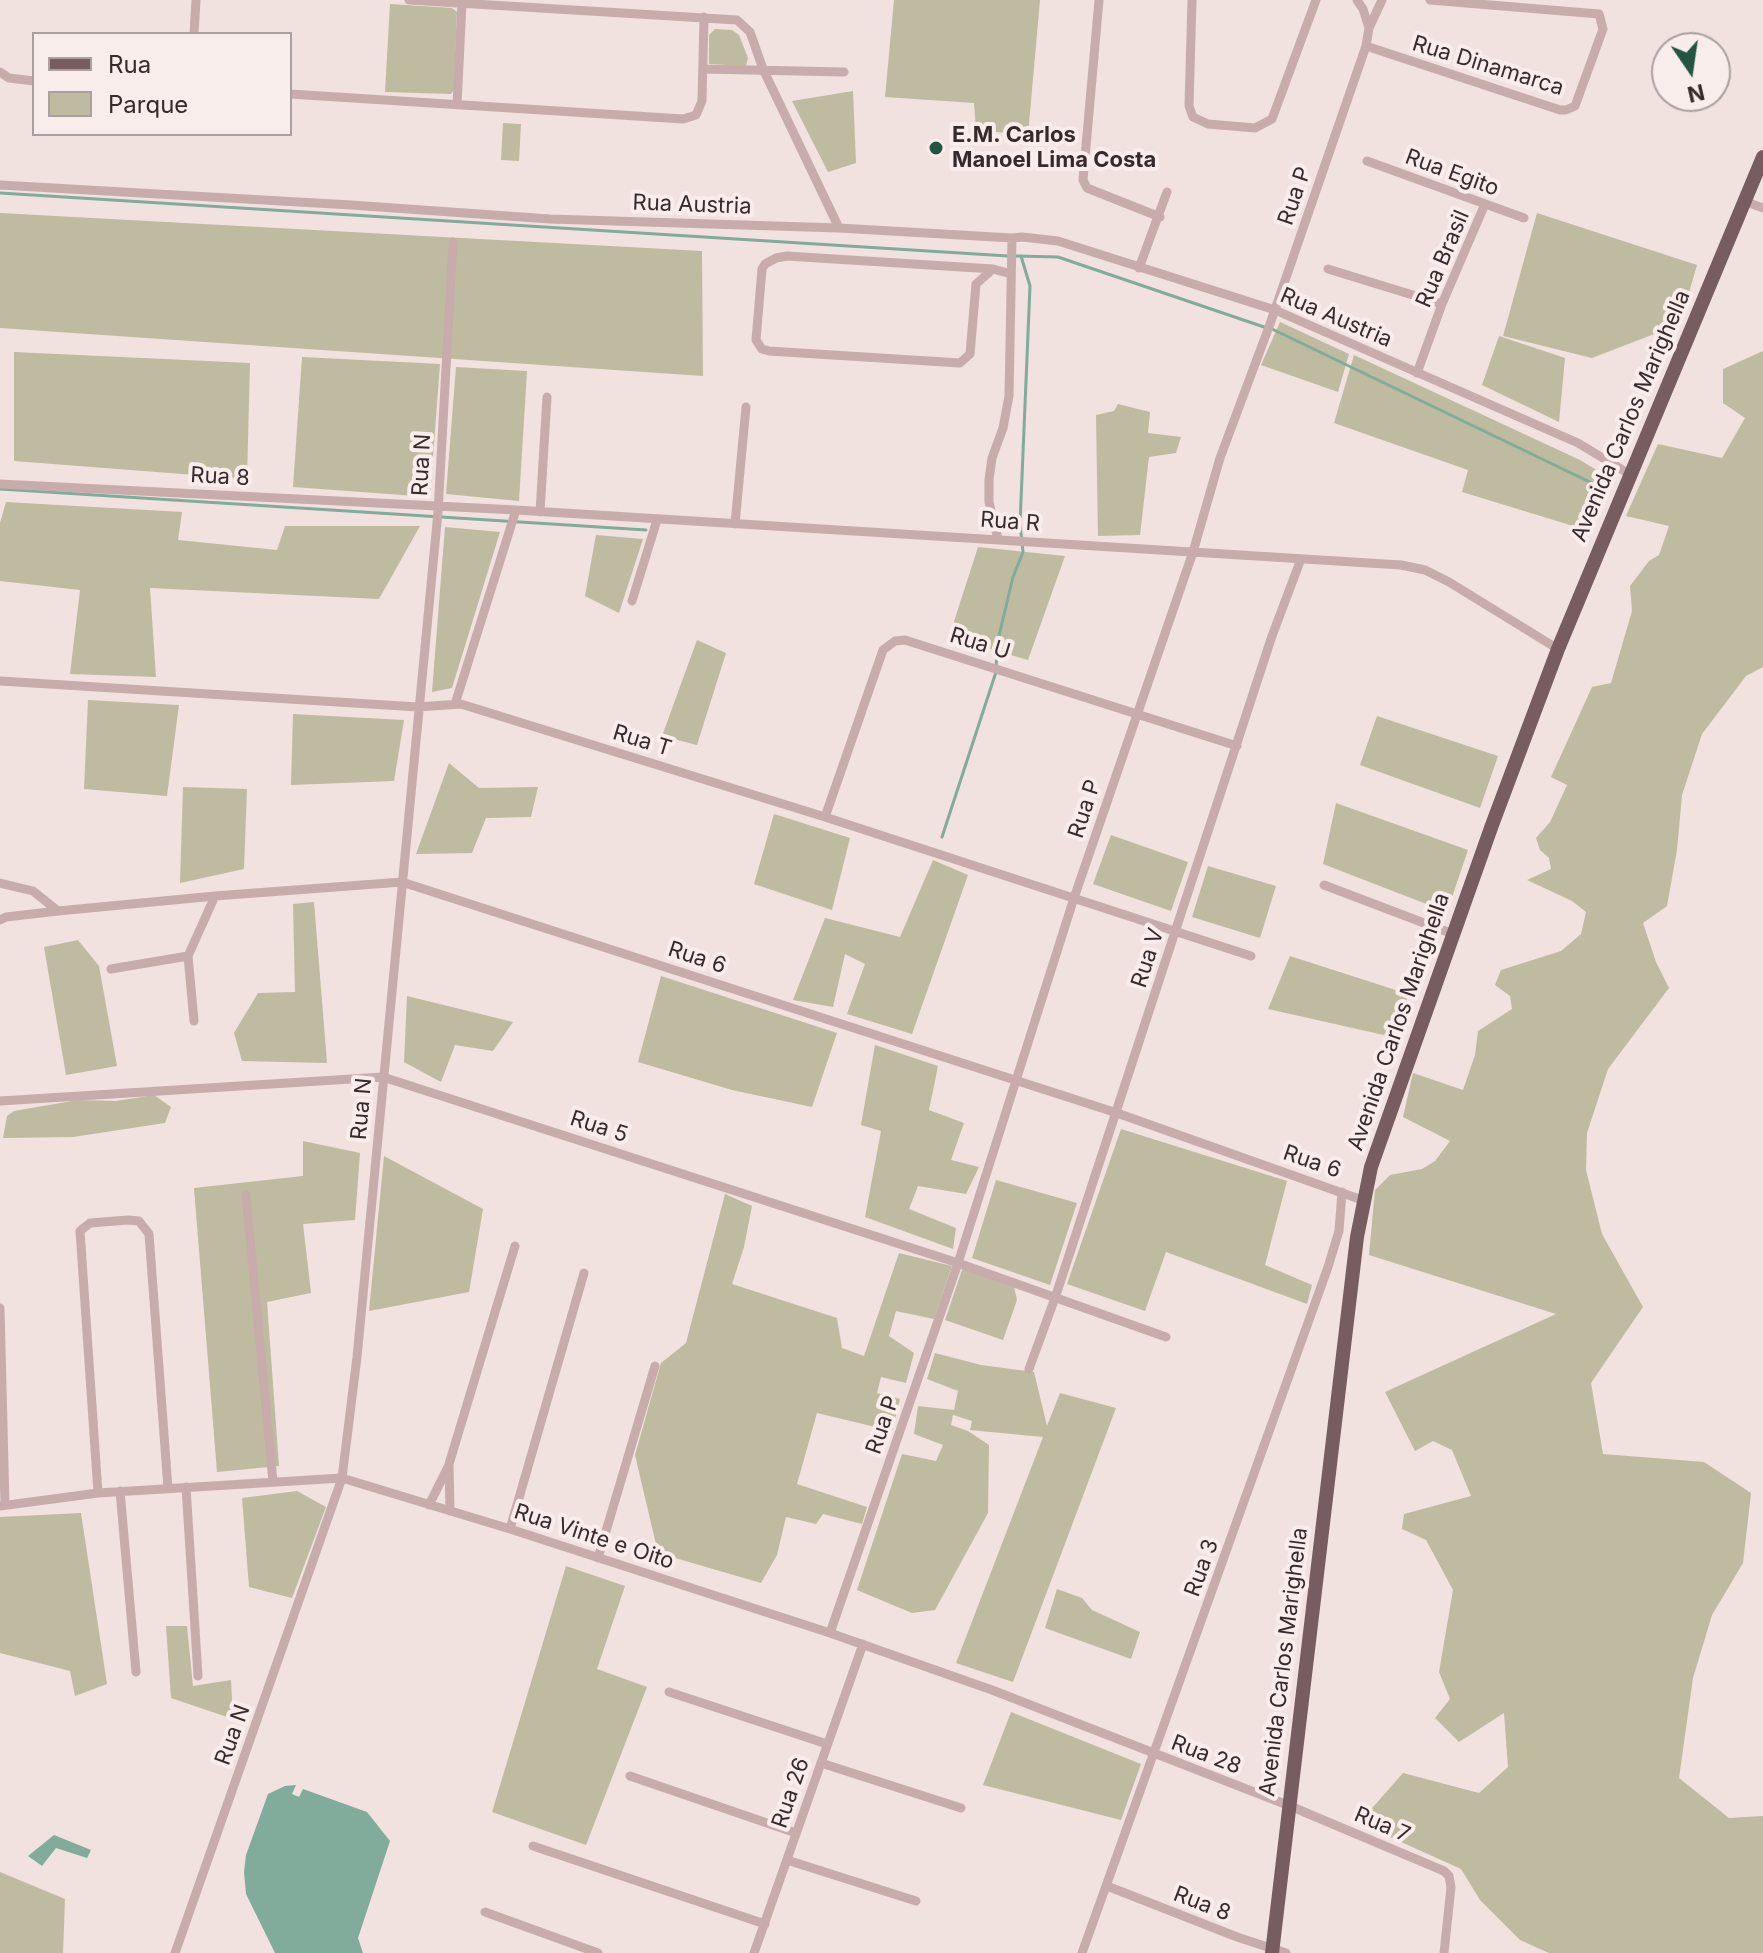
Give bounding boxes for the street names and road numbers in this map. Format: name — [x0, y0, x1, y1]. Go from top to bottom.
street label: Rua Dinamarca — [1409, 30, 1567, 102]
street label: Rua Egito — [1401, 144, 1503, 202]
street label: Rua P — [1273, 163, 1317, 229]
street label: Rua Austria — [632, 190, 752, 220]
street label: Rua Brasil — [1411, 206, 1475, 312]
street label: Rua Austria — [1276, 283, 1396, 353]
street label: Avenida Carlos Marighella — [1566, 286, 1696, 546]
street label: Rua N — [407, 433, 437, 497]
street label: Rua 8 — [190, 462, 250, 492]
street label: Rua R — [979, 507, 1041, 537]
street label: Rua U — [946, 622, 1014, 666]
street label: Rua T — [609, 720, 675, 762]
street label: Rua P — [1063, 777, 1107, 841]
street label: Avenida Carlos Marighella — [1342, 890, 1456, 1154]
street label: Rua V — [1126, 925, 1170, 991]
street label: Rua 6 — [665, 936, 729, 980]
street label: Rua N — [346, 1077, 378, 1141]
street label: Rua 5 — [567, 1105, 631, 1149]
street label: Rua 6 — [1280, 1140, 1344, 1184]
street label: Rua P — [861, 1392, 905, 1458]
street label: Rua Vinte e Oito — [511, 1499, 677, 1575]
street label: Avenida Carlos Marighella — [1254, 1526, 1314, 1798]
street label: Rua 3 — [1179, 1536, 1225, 1600]
street label: Rua N — [210, 1701, 256, 1769]
street label: Rua 28 — [1167, 1730, 1245, 1780]
street label: Rua 26 — [767, 1754, 815, 1832]
street label: Rua 7 — [1350, 1801, 1414, 1849]
street label: Rua 8 — [1170, 1881, 1234, 1927]

